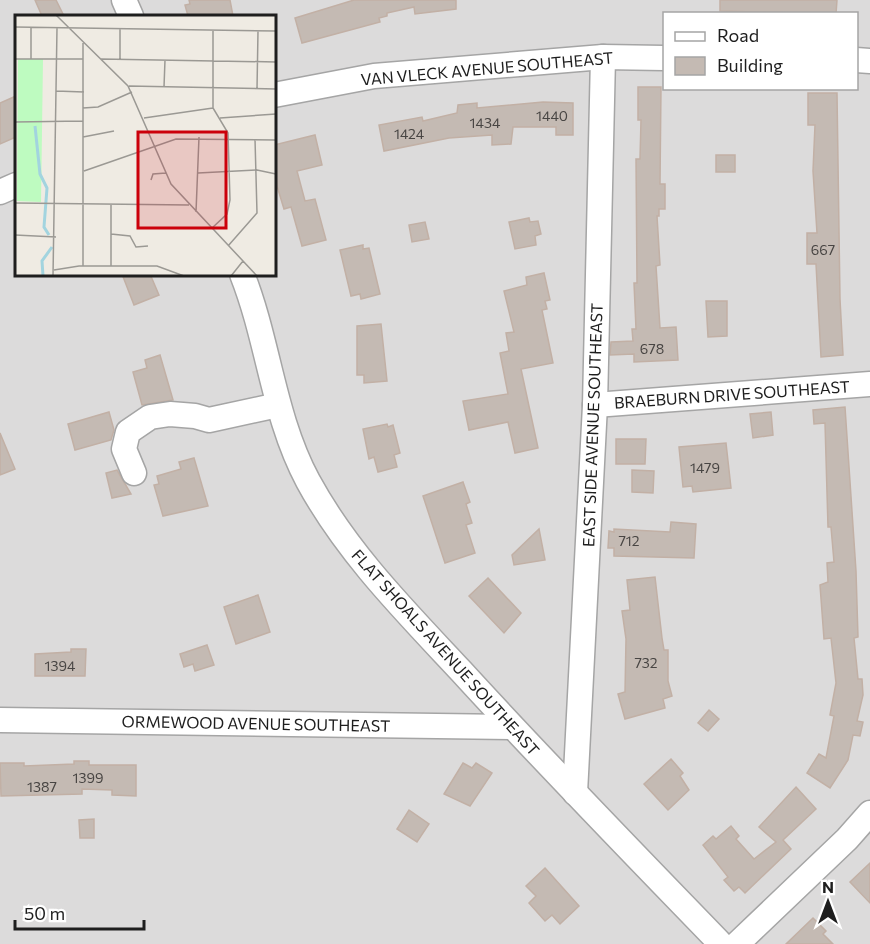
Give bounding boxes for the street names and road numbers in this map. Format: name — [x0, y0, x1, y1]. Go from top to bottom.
street label: VAN VLECK AVENUE SOUTHEAST — [360, 47, 614, 89]
street label: EAST SIDE AVENUE SOUTHEAST — [578, 303, 606, 547]
street label: BRAEBURN DRIVE SOUTHEAST — [613, 376, 851, 412]
street label: FLAT SHOALS AVENUE SOUTHEAST — [348, 545, 544, 759]
street label: ORMEWOOD AVENUE SOUTHEAST — [122, 711, 390, 735]

